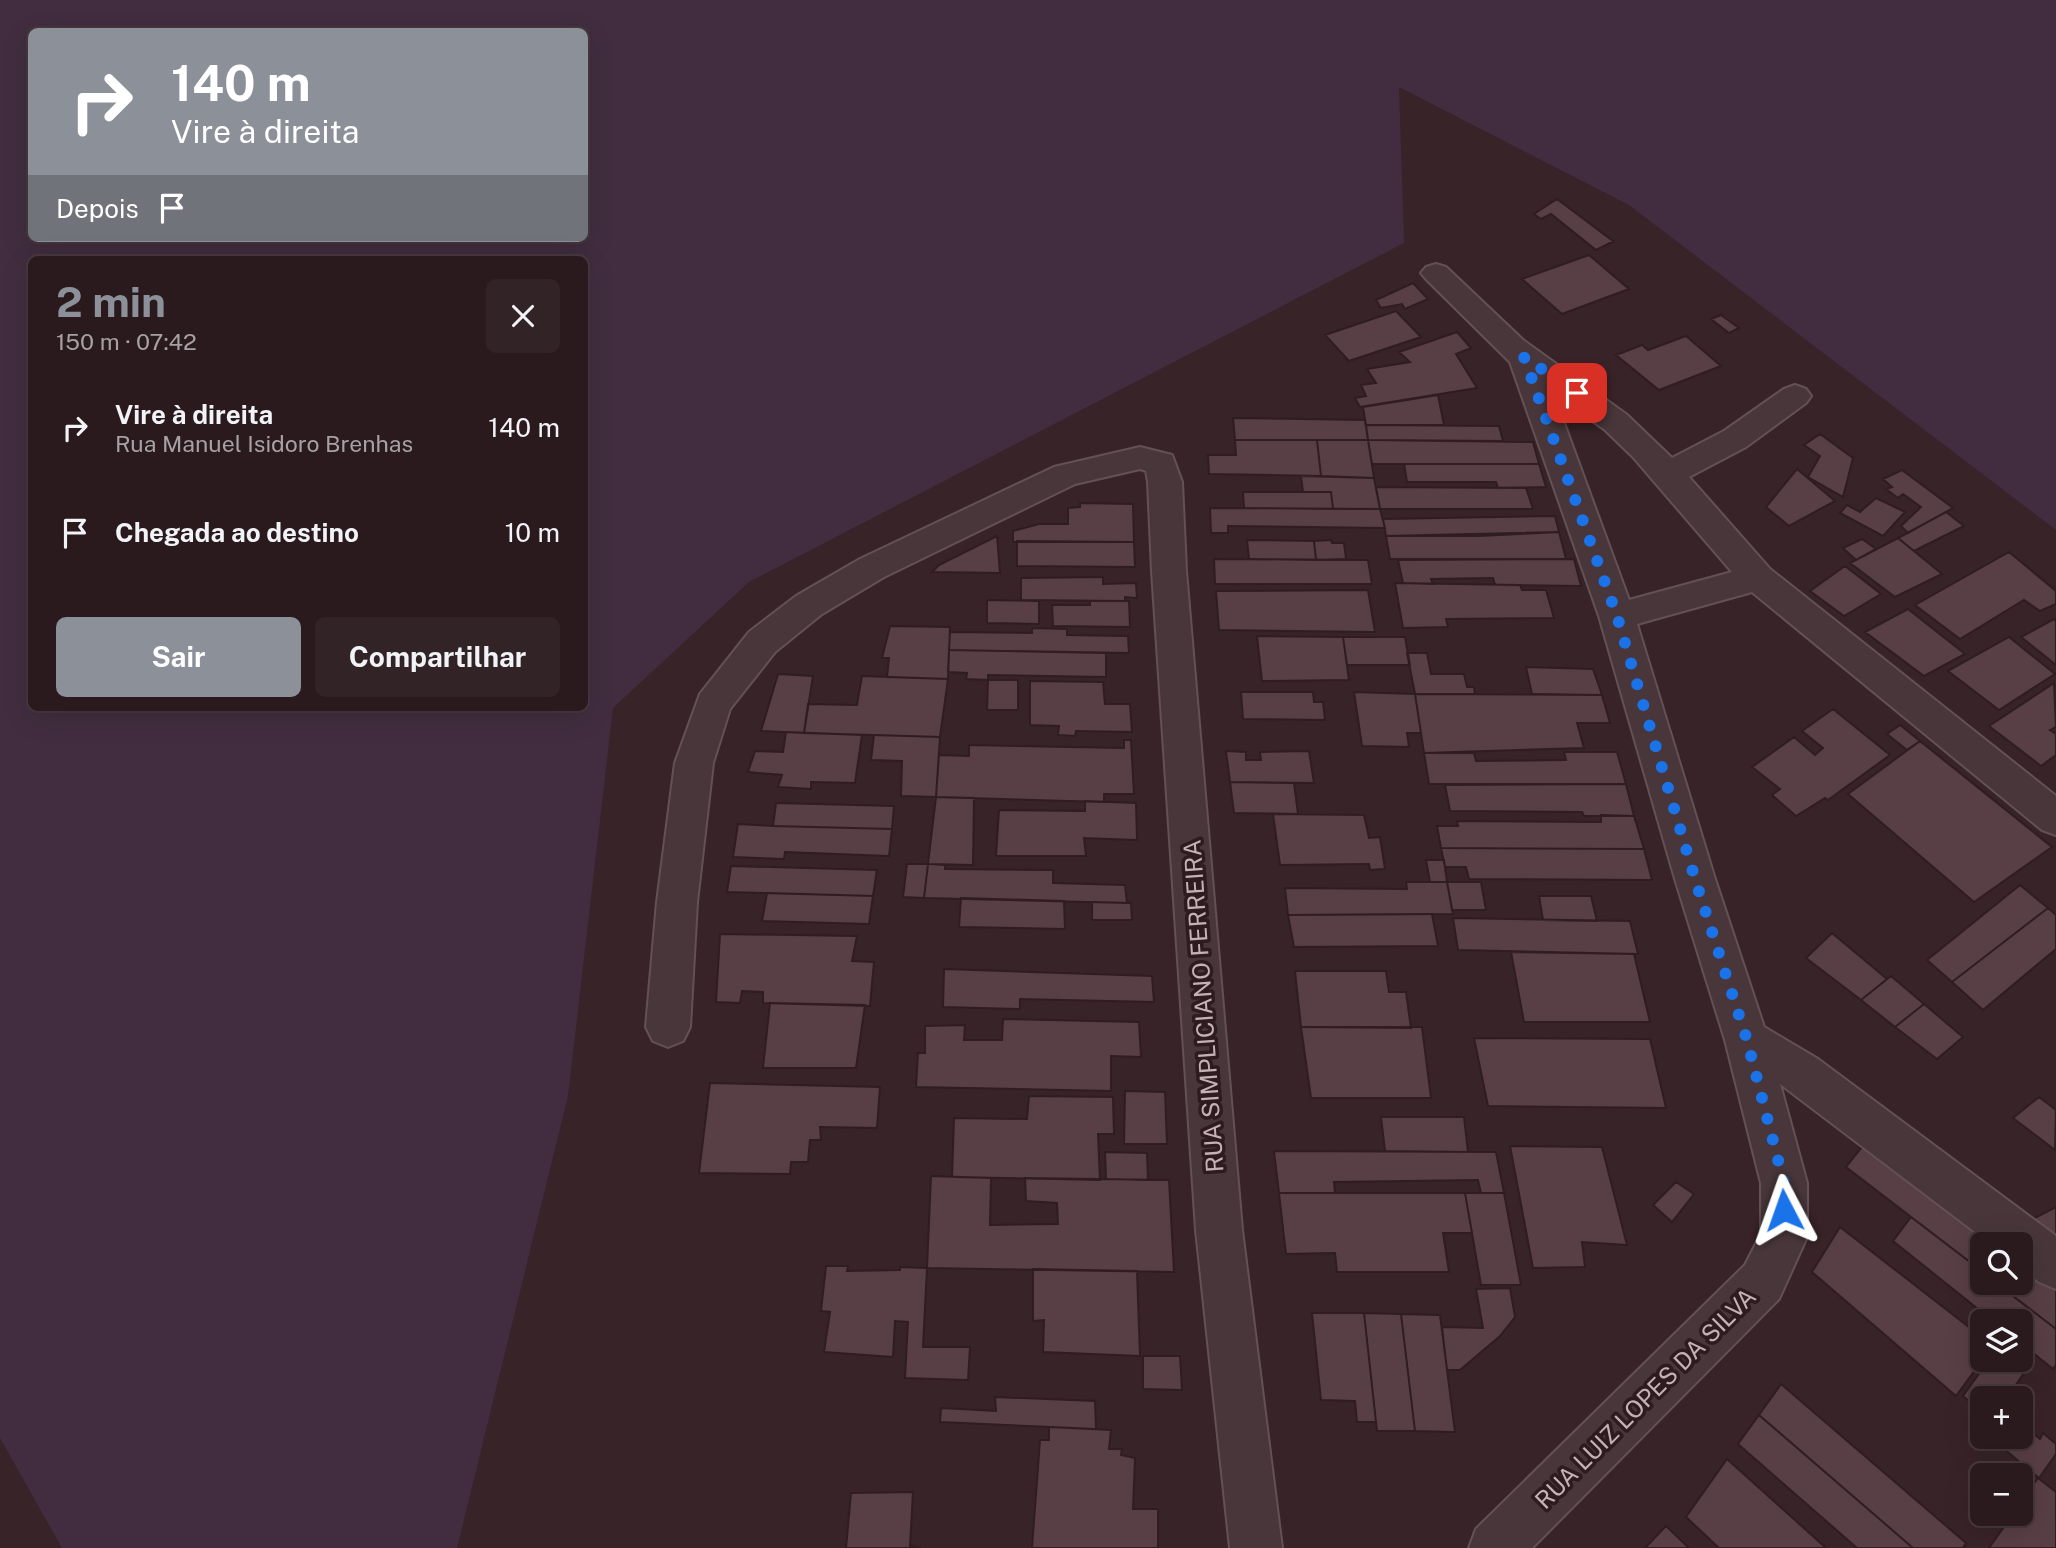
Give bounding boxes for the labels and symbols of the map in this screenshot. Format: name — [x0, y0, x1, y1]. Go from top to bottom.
pin — [1547, 363, 1607, 423]
street label: RUA SIMPLICIANO FERREIRA — [1177, 839, 1229, 1173]
position arrow — [1747, 1173, 1821, 1247]
street label: RUA LUIZ LOPES DA SILVA — [1529, 1282, 1761, 1514]

